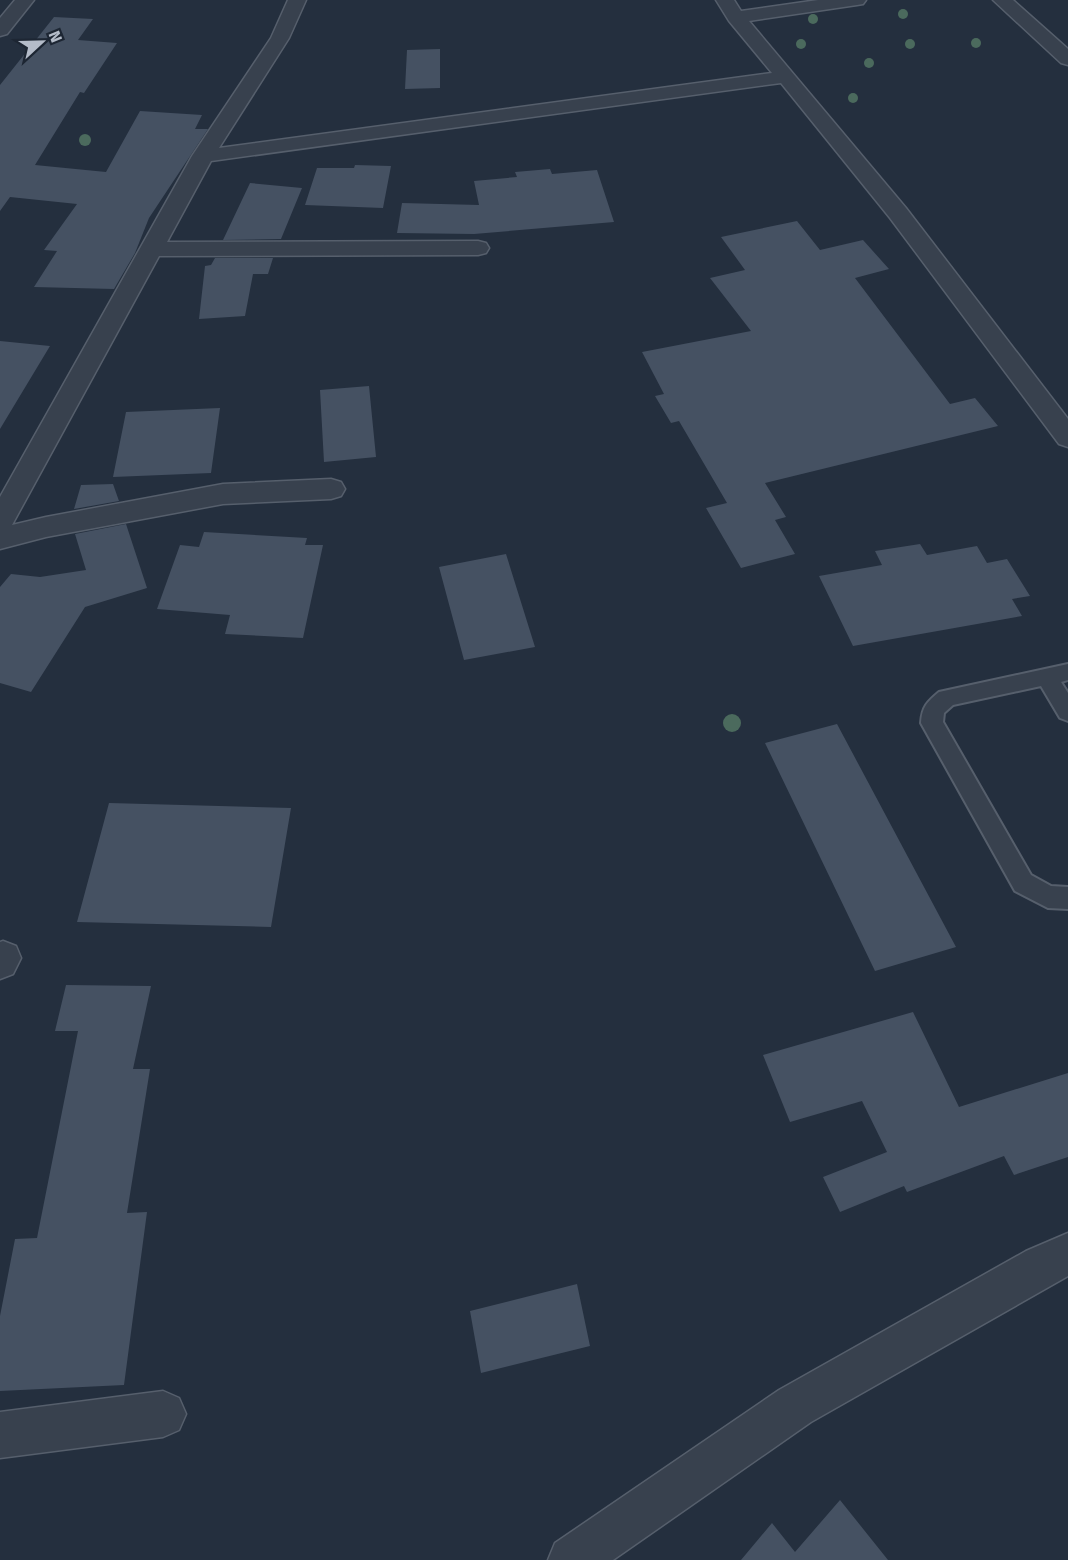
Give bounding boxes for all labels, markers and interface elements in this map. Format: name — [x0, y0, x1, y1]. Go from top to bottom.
north arrow — [12, 12, 72, 72]
text: N — [45, 28, 66, 45]

